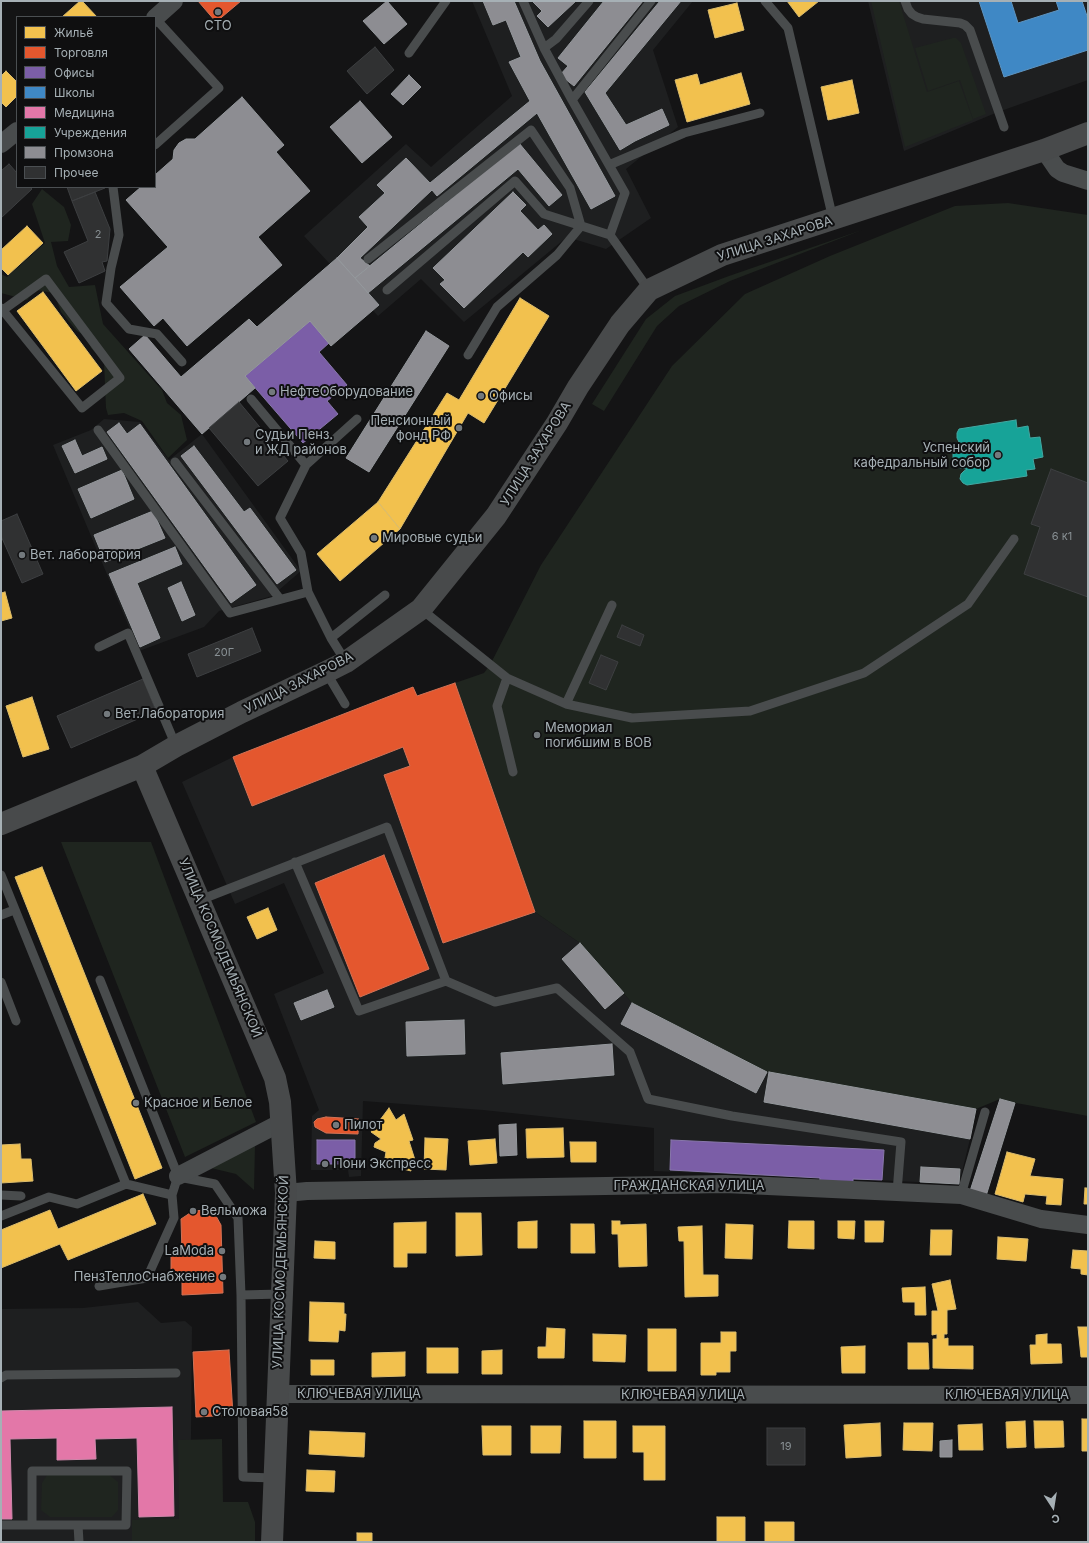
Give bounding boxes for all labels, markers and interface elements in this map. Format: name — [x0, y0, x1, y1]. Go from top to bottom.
marker: СТО — [213, 7, 223, 17]
legend — [16, 16, 156, 188]
place label: СТО — [204, 18, 232, 34]
text: Жильё — [54, 25, 93, 40]
text: Торговля — [54, 45, 108, 60]
text: Офисы — [54, 65, 94, 80]
text: Школы — [54, 85, 95, 100]
text: Медицина — [54, 105, 115, 120]
text: Учреждения — [54, 125, 127, 140]
text: Промзона — [54, 145, 114, 160]
text: Прочее — [54, 165, 99, 180]
street label: УЛИЦА ЗАХАРОВА — [715, 213, 835, 265]
house number: 2 — [95, 228, 101, 242]
place label: НефтеОборудование — [280, 384, 413, 400]
marker: НефтеОборудование — [267, 387, 277, 397]
place label: Офисы — [489, 388, 533, 404]
marker: Офисы — [476, 391, 486, 401]
street label: УЛИЦА ЗАХАРОВА — [498, 399, 574, 509]
place label: Пенсионный фонд РФ — [371, 413, 451, 444]
marker: Пенсионный фонд РФ — [454, 423, 464, 433]
place label: Судьи Пенз. и ЖД районов — [255, 427, 347, 458]
marker: Судьи Пенз. и ЖД районов — [242, 437, 252, 447]
place label: Успенский кафедральный собор — [854, 440, 990, 471]
marker: Успенский кафедральный собор — [993, 450, 1003, 460]
place label: Мировые судьи — [382, 530, 482, 546]
house number: 6 к1 — [1052, 530, 1072, 544]
marker: Мировые судьи — [369, 533, 379, 543]
place label: Вет. лаборатория — [30, 547, 141, 563]
marker: Вет. лаборатория — [17, 550, 27, 560]
house number: 20Г — [214, 646, 234, 660]
street label: УЛИЦА ЗАХАРОВА — [242, 649, 356, 717]
place label: Вет.Лаборатория — [115, 706, 224, 722]
marker: Вет.Лаборатория — [102, 709, 112, 719]
place label: Мемориал погибшим в ВОВ — [545, 720, 652, 751]
marker: Мемориал погибшим в ВОВ — [532, 730, 542, 740]
street label: УЛИЦА КОСМОДЕМЬЯНСКОЙ — [175, 856, 265, 1040]
place label: Красное и Белое — [144, 1095, 252, 1111]
marker: Красное и Белое — [131, 1098, 141, 1108]
place label: Пилот — [344, 1117, 383, 1133]
marker: Пилот — [331, 1120, 341, 1130]
place label: Пони Экспресс — [333, 1156, 431, 1172]
marker: Пони Экспресс — [320, 1159, 330, 1169]
street label: УЛИЦА КОСМОДЕМЬЯНСКОЙ — [270, 1175, 292, 1369]
street label: ГРАЖДАНСКАЯ УЛИЦА — [614, 1178, 764, 1194]
place label: Вельможа — [201, 1203, 267, 1219]
marker: Вельможа — [188, 1206, 198, 1216]
place label: LaModa — [165, 1243, 214, 1259]
marker: LaModa — [217, 1246, 227, 1256]
place label: ПензТеплоСнабжение — [74, 1269, 215, 1285]
marker: ПензТеплоСнабжение — [218, 1272, 228, 1282]
street label: КЛЮЧЕВАЯ УЛИЦА — [297, 1386, 421, 1402]
street label: КЛЮЧЕВАЯ УЛИЦА — [621, 1387, 745, 1403]
street label: КЛЮЧЕВАЯ УЛИЦА — [945, 1387, 1069, 1403]
place label: Столовая58 — [212, 1404, 288, 1420]
marker: Столовая58 — [199, 1407, 209, 1417]
house number: 19 — [780, 1440, 792, 1454]
north arrow — [1033, 1487, 1073, 1527]
text: С — [1050, 1511, 1061, 1526]

